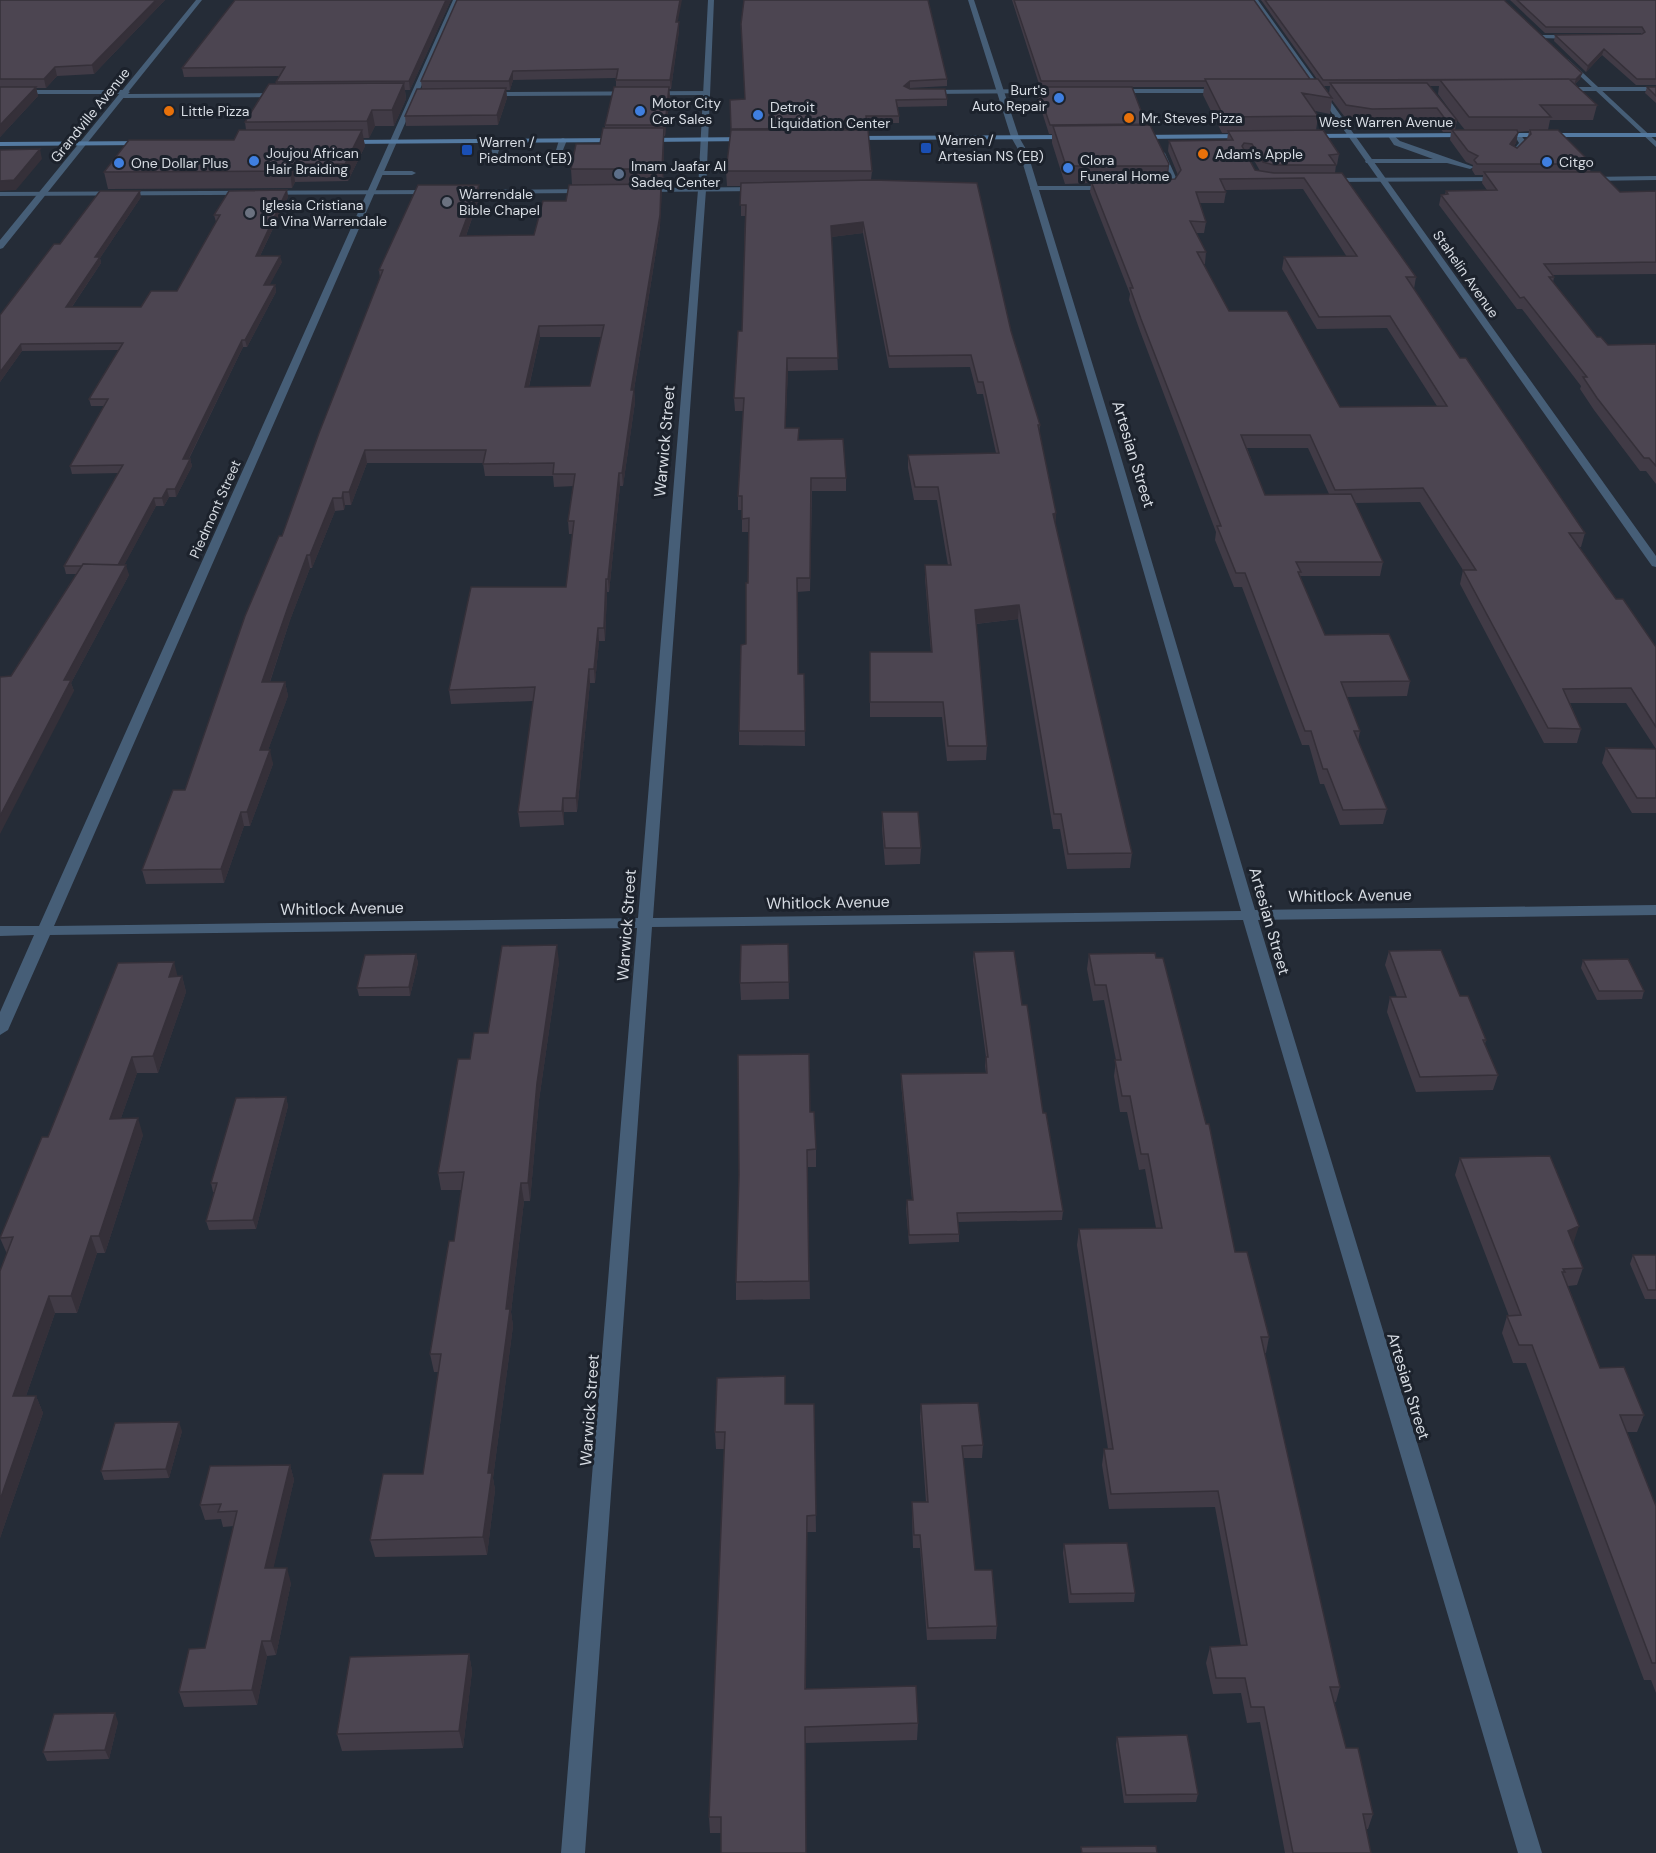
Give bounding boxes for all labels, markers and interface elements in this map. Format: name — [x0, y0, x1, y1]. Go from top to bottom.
street label: Grandville Avenue — [46, 64, 134, 166]
place label: Burt's Auto Repair — [972, 81, 1047, 115]
marker: Burt's Auto Repair — [1052, 91, 1066, 105]
place label: Motor City Car Sales — [652, 94, 721, 128]
place label: Detroit Liquidation Center — [770, 98, 890, 132]
place label: Little Pizza — [181, 102, 249, 120]
marker: Little Pizza — [162, 104, 176, 118]
marker: Motor City Car Sales — [633, 104, 647, 118]
marker: Detroit Liquidation Center — [751, 108, 765, 122]
place label: Mr. Steves Pizza — [1141, 109, 1243, 127]
marker: Mr. Steves Pizza — [1122, 111, 1136, 125]
street label: West Warren Avenue — [1319, 113, 1453, 131]
place label: Warren / Artesian NS (EB) — [938, 131, 1044, 165]
place label: Warren / Piedmont (EB) — [479, 133, 572, 167]
marker: Warren / Artesian NS (EB) — [919, 141, 933, 155]
marker: Warren / Piedmont (EB) — [460, 143, 474, 157]
place label: Joujou African Hair Braiding — [266, 144, 359, 178]
place label: Adam's Apple — [1215, 145, 1303, 163]
marker: Adam's Apple — [1196, 147, 1210, 161]
place label: Clora Funeral Home — [1080, 151, 1169, 185]
place label: Citgo — [1559, 153, 1594, 171]
place label: One Dollar Plus — [131, 154, 229, 172]
marker: Joujou African Hair Braiding — [247, 154, 261, 168]
marker: Citgo — [1540, 155, 1554, 169]
marker: One Dollar Plus — [112, 156, 126, 170]
place label: Imam Jaafar Al Sadeq Center — [631, 157, 726, 191]
marker: Clora Funeral Home — [1061, 161, 1075, 175]
marker: Imam Jaafar Al Sadeq Center — [612, 167, 626, 181]
place label: Warrendale Bible Chapel — [459, 185, 540, 219]
marker: Warrendale Bible Chapel — [440, 195, 454, 209]
place label: Iglesia Cristiana La Vina Warrendale — [262, 196, 387, 230]
marker: Iglesia Cristiana La Vina Warrendale — [243, 206, 257, 220]
street label: Stahelin Avenue — [1429, 227, 1503, 321]
street label: Warwick Street — [649, 384, 680, 498]
street label: Artesian Street — [1107, 398, 1160, 510]
street label: Piedmont Street — [185, 457, 245, 561]
street label: Artesian Street — [1244, 865, 1295, 977]
street label: Warwick Street — [612, 868, 641, 982]
street label: Whitlock Avenue — [1288, 884, 1412, 907]
street label: Whitlock Avenue — [766, 891, 890, 914]
street label: Whitlock Avenue — [280, 897, 404, 920]
street label: Artesian Street — [1382, 1330, 1435, 1442]
street label: Warwick Street — [575, 1353, 604, 1467]

